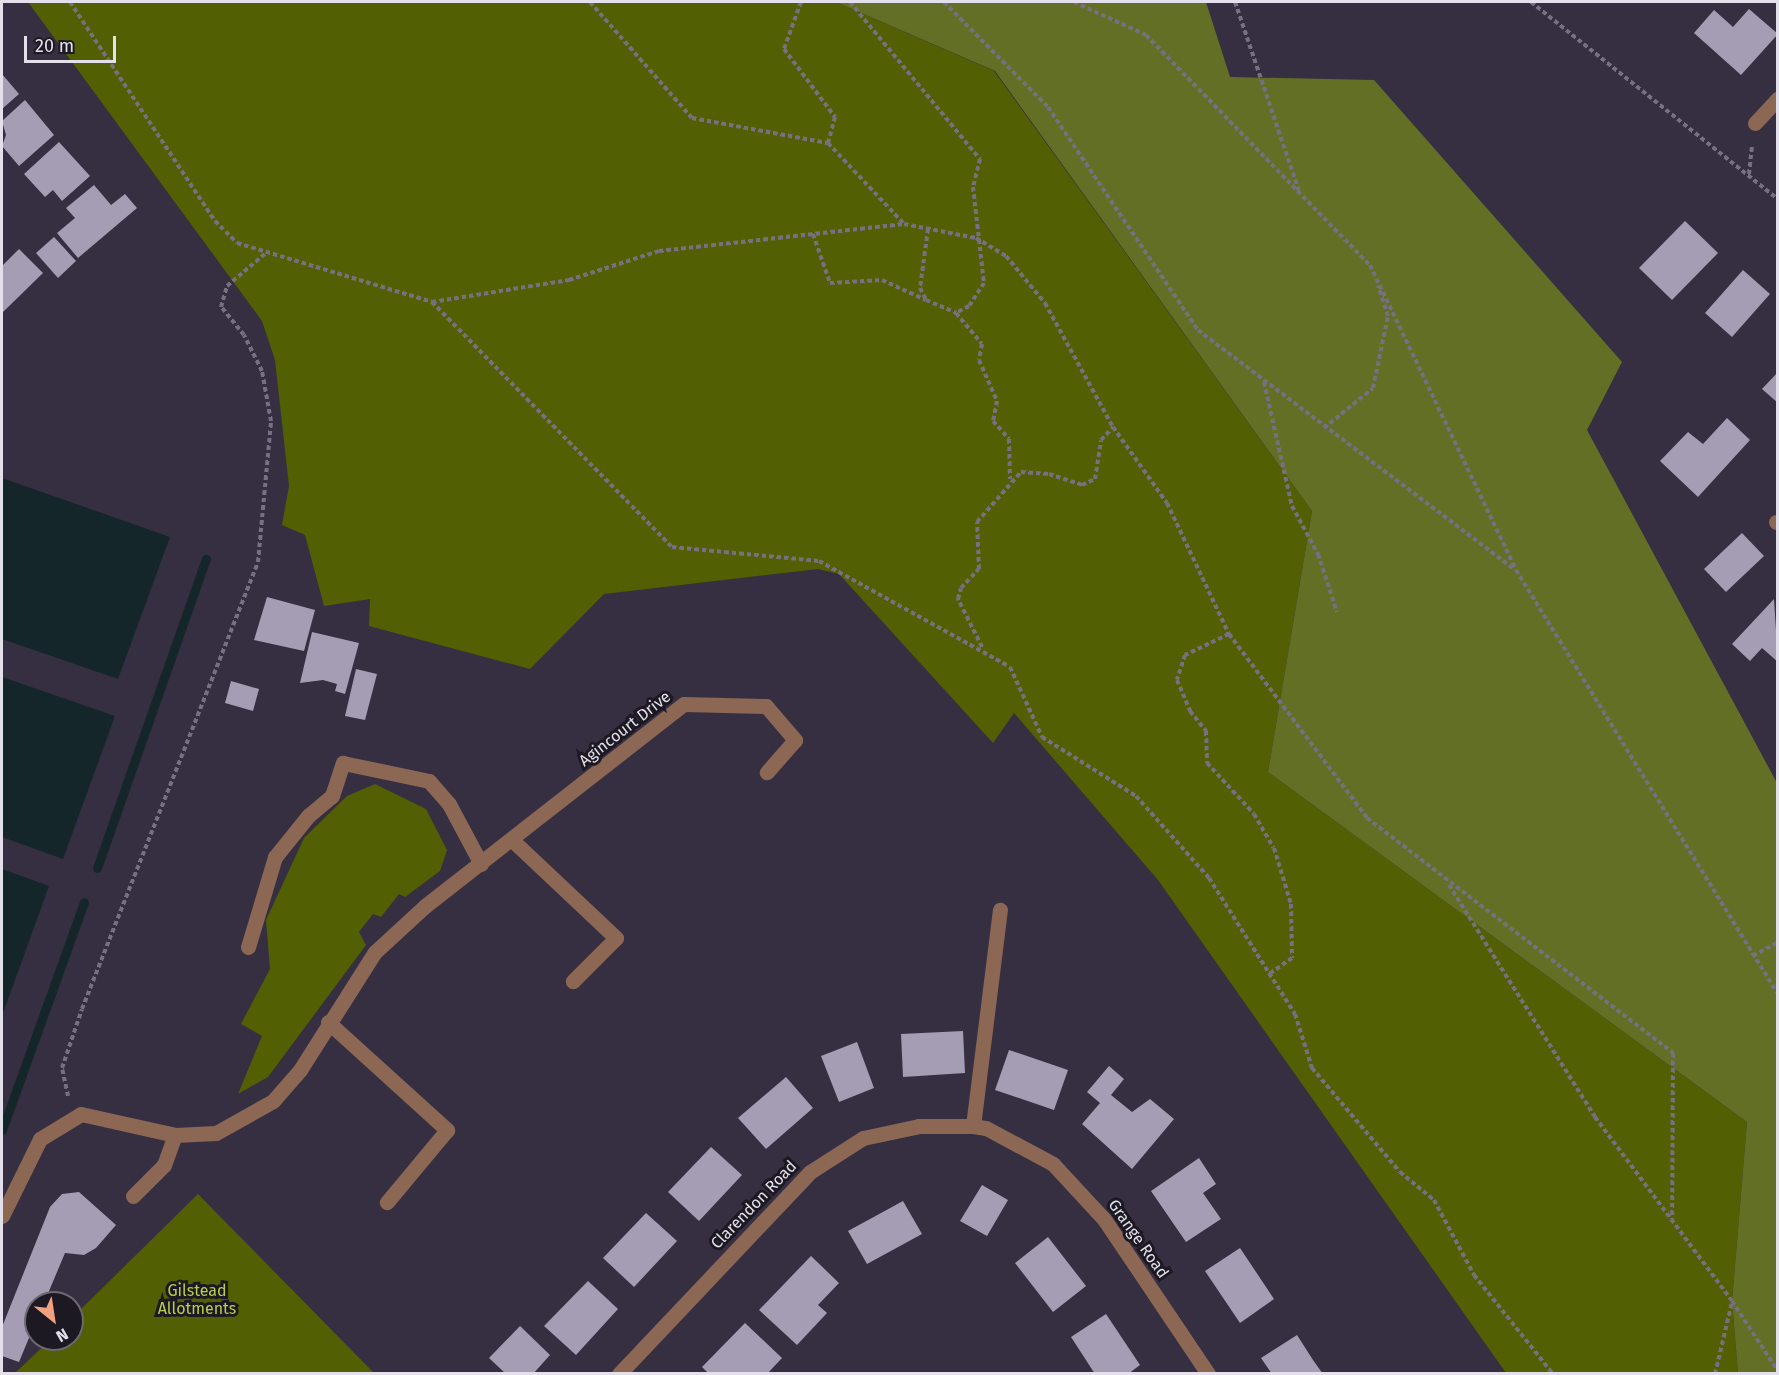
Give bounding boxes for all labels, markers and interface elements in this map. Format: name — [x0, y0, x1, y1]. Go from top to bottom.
scale bar — [27, 24, 118, 62]
text: 20 m — [35, 35, 74, 57]
street label: Agincourt Drive — [575, 687, 675, 771]
street label: Clarendon Road — [707, 1157, 801, 1253]
street label: Grange Road — [1104, 1196, 1172, 1282]
park label: Gilstead Allotments — [158, 1281, 236, 1319]
north arrow — [24, 1291, 84, 1351]
text: N — [53, 1324, 72, 1346]

